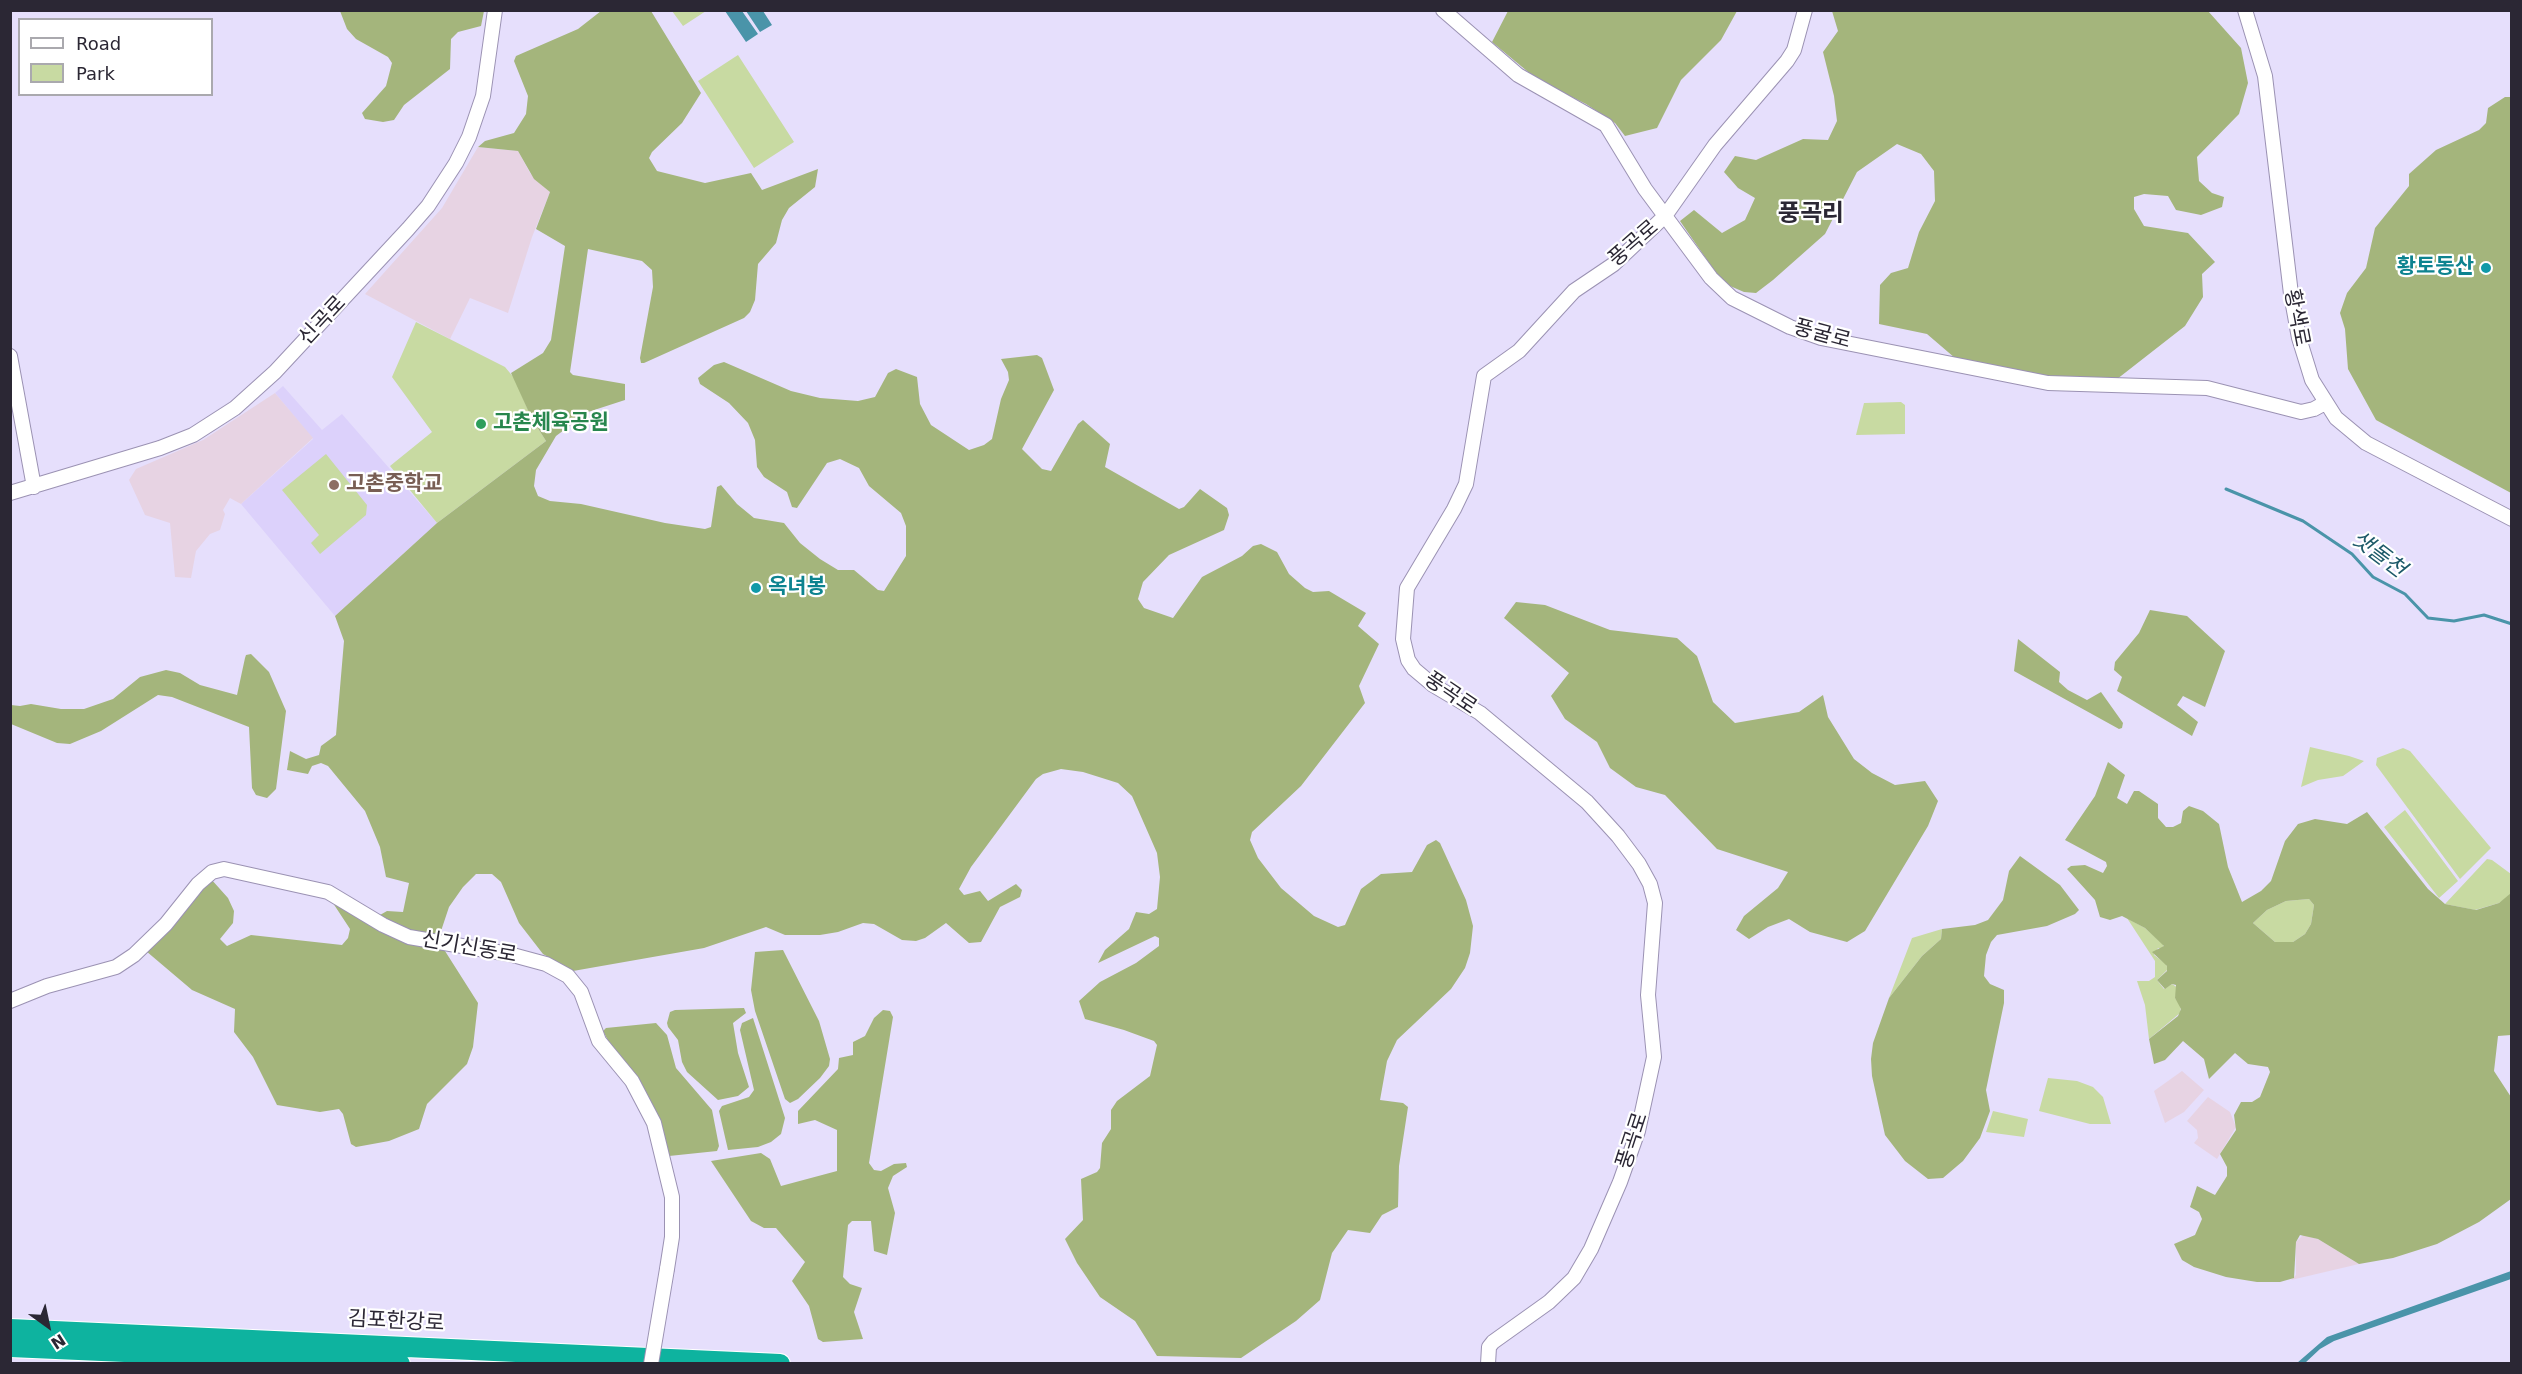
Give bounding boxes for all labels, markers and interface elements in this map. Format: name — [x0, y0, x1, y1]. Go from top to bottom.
legend — [18, 18, 213, 96]
text: Road — [76, 33, 121, 54]
text: Park — [76, 63, 115, 84]
district label: 풍곡리 — [1778, 201, 1844, 229]
street label: 풍곡로 — [1604, 215, 1664, 273]
place label: 황토동산 — [2397, 255, 2474, 281]
marker: 황토동산 — [2479, 261, 2493, 275]
street label: 황색로 — [2278, 287, 2314, 349]
street label: 신곡로 — [294, 291, 352, 351]
street label: 풍굴로 — [1791, 315, 1853, 355]
place label: 고촌체육공원 — [493, 411, 609, 437]
marker: 고촌체육공원 — [474, 417, 488, 431]
place label: 고촌중학교 — [346, 472, 443, 498]
marker: 고촌중학교 — [327, 478, 341, 492]
water label: 샛돌천 — [2346, 526, 2410, 584]
place label: 옥녀봉 — [768, 575, 826, 601]
marker: 옥녀봉 — [749, 581, 763, 595]
street label: 풍곡로 — [1419, 667, 1481, 721]
street label: 신기신동로 — [419, 927, 519, 969]
street label: 풍곡로 — [1612, 1110, 1654, 1172]
north arrow — [18, 1296, 78, 1356]
street label: 김포한강로 — [347, 1307, 445, 1337]
text: N — [47, 1330, 69, 1353]

